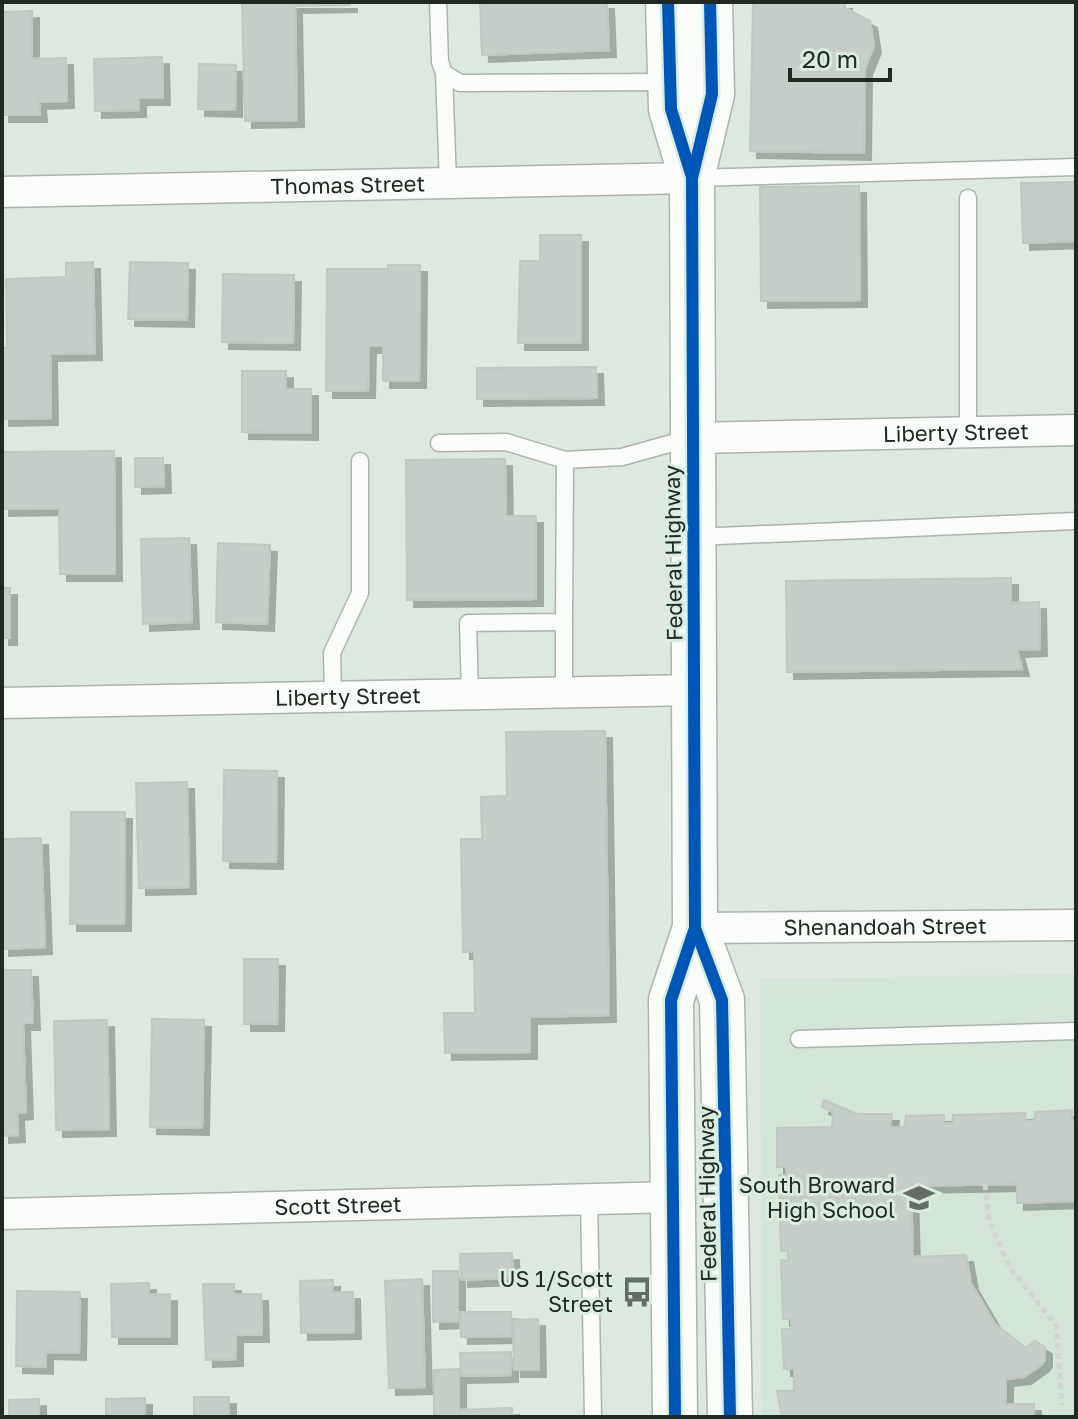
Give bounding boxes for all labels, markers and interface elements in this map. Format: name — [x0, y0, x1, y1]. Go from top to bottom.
scale bar — [790, 32, 890, 82]
text: 20 m — [802, 44, 858, 73]
street label: Thomas Street — [270, 169, 426, 200]
street label: Liberty Street — [883, 417, 1029, 447]
street label: Federal Highway — [657, 465, 688, 641]
street label: Liberty Street — [275, 681, 421, 711]
street label: Shenandoah Street — [783, 912, 987, 940]
street label: Federal Highway — [691, 1106, 722, 1282]
place label: South Broward High School — [739, 1171, 895, 1223]
school or university icon: South Broward High School — [902, 1181, 936, 1215]
street label: Scott Street — [274, 1190, 402, 1220]
place label: US 1/Scott Street — [499, 1265, 613, 1317]
bus stop icon: US 1/Scott Street — [620, 1275, 654, 1309]

